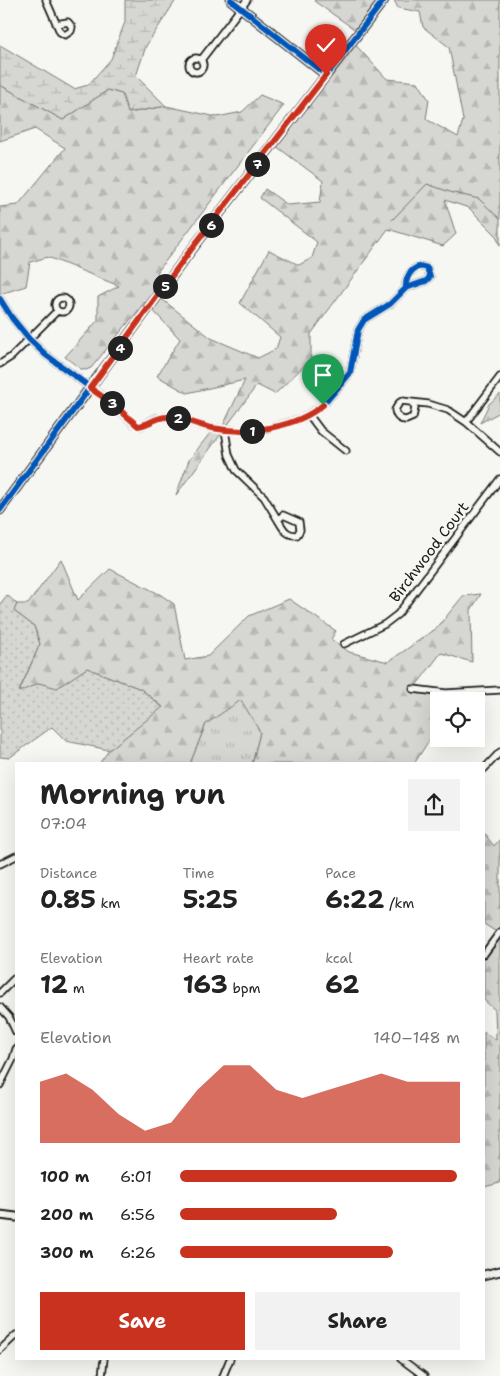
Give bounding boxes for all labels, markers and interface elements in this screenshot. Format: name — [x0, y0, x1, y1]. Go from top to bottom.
pin — [305, 24, 347, 75]
icon: check — [312, 31, 340, 59]
pin: 7 — [244, 152, 270, 176]
text: 7 — [253, 155, 262, 173]
pin: 6 — [198, 212, 224, 238]
text: 6 — [207, 216, 216, 234]
pin: 5 — [152, 274, 178, 298]
text: 5 — [161, 277, 170, 295]
pin: 4 — [108, 336, 132, 360]
text: 4 — [116, 339, 125, 357]
pin — [302, 354, 344, 405]
icon: arrive — [309, 361, 337, 389]
pin: 3 — [100, 390, 124, 416]
text: 3 — [108, 394, 117, 412]
pin: 2 — [166, 406, 190, 430]
text: 2 — [174, 409, 183, 427]
pin: 1 — [240, 418, 264, 444]
text: 1 — [249, 422, 256, 440]
street label: Birchwood Court — [385, 498, 473, 606]
map controls — [430, 692, 485, 747]
button: locate — [430, 692, 485, 747]
text: Morning run — [40, 775, 225, 813]
button: share — [408, 779, 460, 831]
text: 07:04 — [40, 813, 87, 834]
text: Distance — [40, 864, 97, 882]
text: Time — [183, 864, 215, 882]
text: Pace — [325, 864, 356, 882]
text: 0.85 — [40, 882, 96, 916]
text: 5:25 — [183, 882, 238, 916]
text: 6:22 — [325, 882, 384, 916]
text: km — [96, 894, 120, 912]
text: /km — [384, 894, 414, 912]
text: Elevation — [40, 949, 103, 967]
text: Heart rate — [183, 949, 254, 967]
text: kcal — [325, 949, 353, 967]
text: 12 — [40, 967, 68, 1001]
text: 163 — [183, 967, 228, 1001]
text: 62 — [325, 967, 359, 1001]
text: m — [68, 979, 85, 997]
text: bpm — [228, 979, 261, 997]
text: Elevation — [40, 1027, 112, 1048]
text: 140–148 m — [373, 1027, 460, 1048]
text: 100 m — [40, 1166, 89, 1187]
text: 6:01 — [120, 1166, 152, 1187]
text: 200 m — [40, 1204, 93, 1225]
text: 6:56 — [120, 1204, 155, 1225]
text: 300 m — [40, 1242, 94, 1263]
text: 6:26 — [120, 1242, 156, 1263]
button: Save — [40, 1292, 245, 1350]
button: Share — [255, 1292, 460, 1350]

